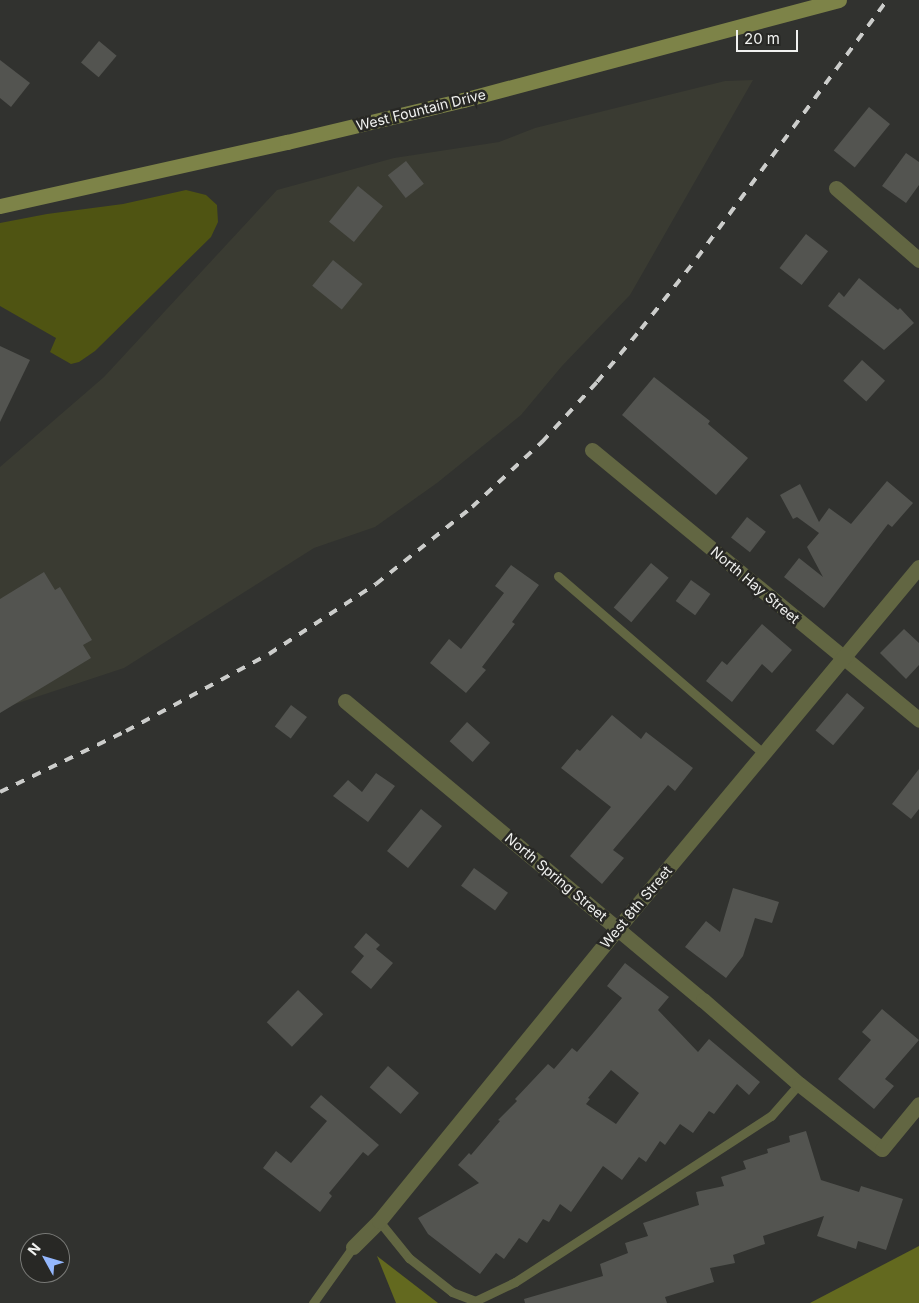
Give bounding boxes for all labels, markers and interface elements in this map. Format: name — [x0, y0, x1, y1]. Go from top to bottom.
scale bar — [739, 20, 802, 52]
text: 20 m — [744, 29, 780, 48]
street label: West Fountain Drive — [355, 86, 487, 134]
street label: North Hay Street — [707, 543, 803, 627]
street label: North Spring Street — [502, 829, 610, 925]
street label: West 8th Street — [597, 862, 675, 952]
north arrow — [20, 1233, 70, 1283]
text: N — [24, 1239, 44, 1258]

